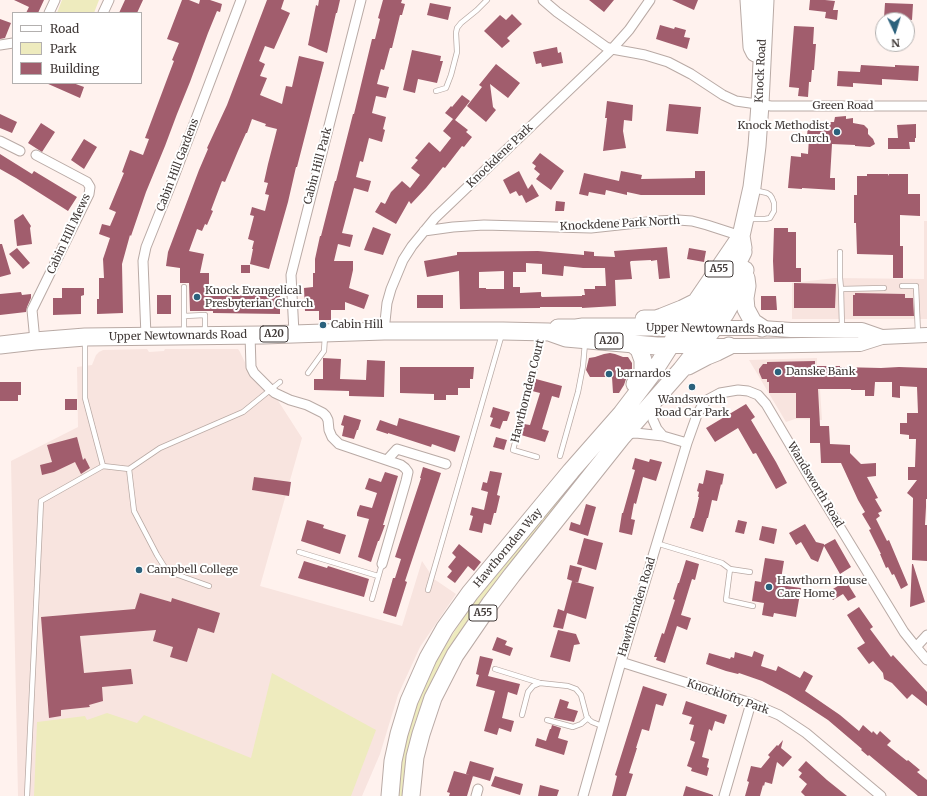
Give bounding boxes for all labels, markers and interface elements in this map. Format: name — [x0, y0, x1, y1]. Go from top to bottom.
legend — [12, 12, 142, 84]
north arrow — [875, 12, 915, 52]
text: Road — [50, 21, 79, 36]
text: N — [891, 36, 901, 50]
street label: Knock Road — [753, 39, 769, 103]
text: Park — [50, 41, 77, 56]
text: Building — [50, 61, 99, 76]
street label: Green Road — [813, 99, 873, 113]
street label: Cabin Hill Gardens — [154, 117, 202, 213]
place label: Knock Methodist Church — [737, 119, 829, 145]
street label: Knockdene Park — [464, 121, 536, 191]
street label: Cabin Hill Park — [301, 126, 335, 206]
marker: Knock Methodist Church — [832, 127, 842, 137]
street label: Cabin HIll Mews — [45, 192, 93, 276]
street label: Knockdene Park North — [560, 214, 680, 234]
road number: A55 — [705, 261, 733, 277]
place label: Knock Evangelical Presbyterian Church — [205, 284, 313, 310]
marker: Knock Evangelical Presbyterian Church — [192, 292, 202, 302]
place label: Cabin Hill — [331, 318, 383, 332]
marker: Cabin Hill — [318, 320, 328, 330]
street label: Upper Newtownards Road — [646, 321, 784, 337]
road number: A20 — [260, 326, 288, 342]
street label: Upper Newtownards Road — [109, 328, 247, 344]
road number: A20 — [595, 333, 623, 349]
street label: Hawthornden Court — [509, 338, 547, 444]
place label: Danske Bank — [786, 365, 856, 379]
place label: barnardos — [617, 367, 671, 381]
marker: Danske Bank — [773, 367, 783, 377]
marker: barnardos — [604, 369, 614, 379]
marker: Wandsworth Road Car Park — [687, 382, 697, 392]
place label: Wandsworth Road Car Park — [655, 393, 729, 419]
street label: Wandsworth Road — [784, 440, 846, 530]
street label: Hawthornden Way — [471, 506, 545, 590]
street label: Hawthornden Road — [616, 556, 658, 658]
place label: Campbell College — [147, 563, 238, 577]
marker: Campbell College — [134, 565, 144, 575]
place label: Hawthorn House Care Home — [777, 574, 867, 600]
marker: Hawthorn House Care Home — [764, 582, 774, 592]
road number: A55 — [469, 605, 497, 621]
street label: Knocklofty Park — [685, 677, 771, 717]

